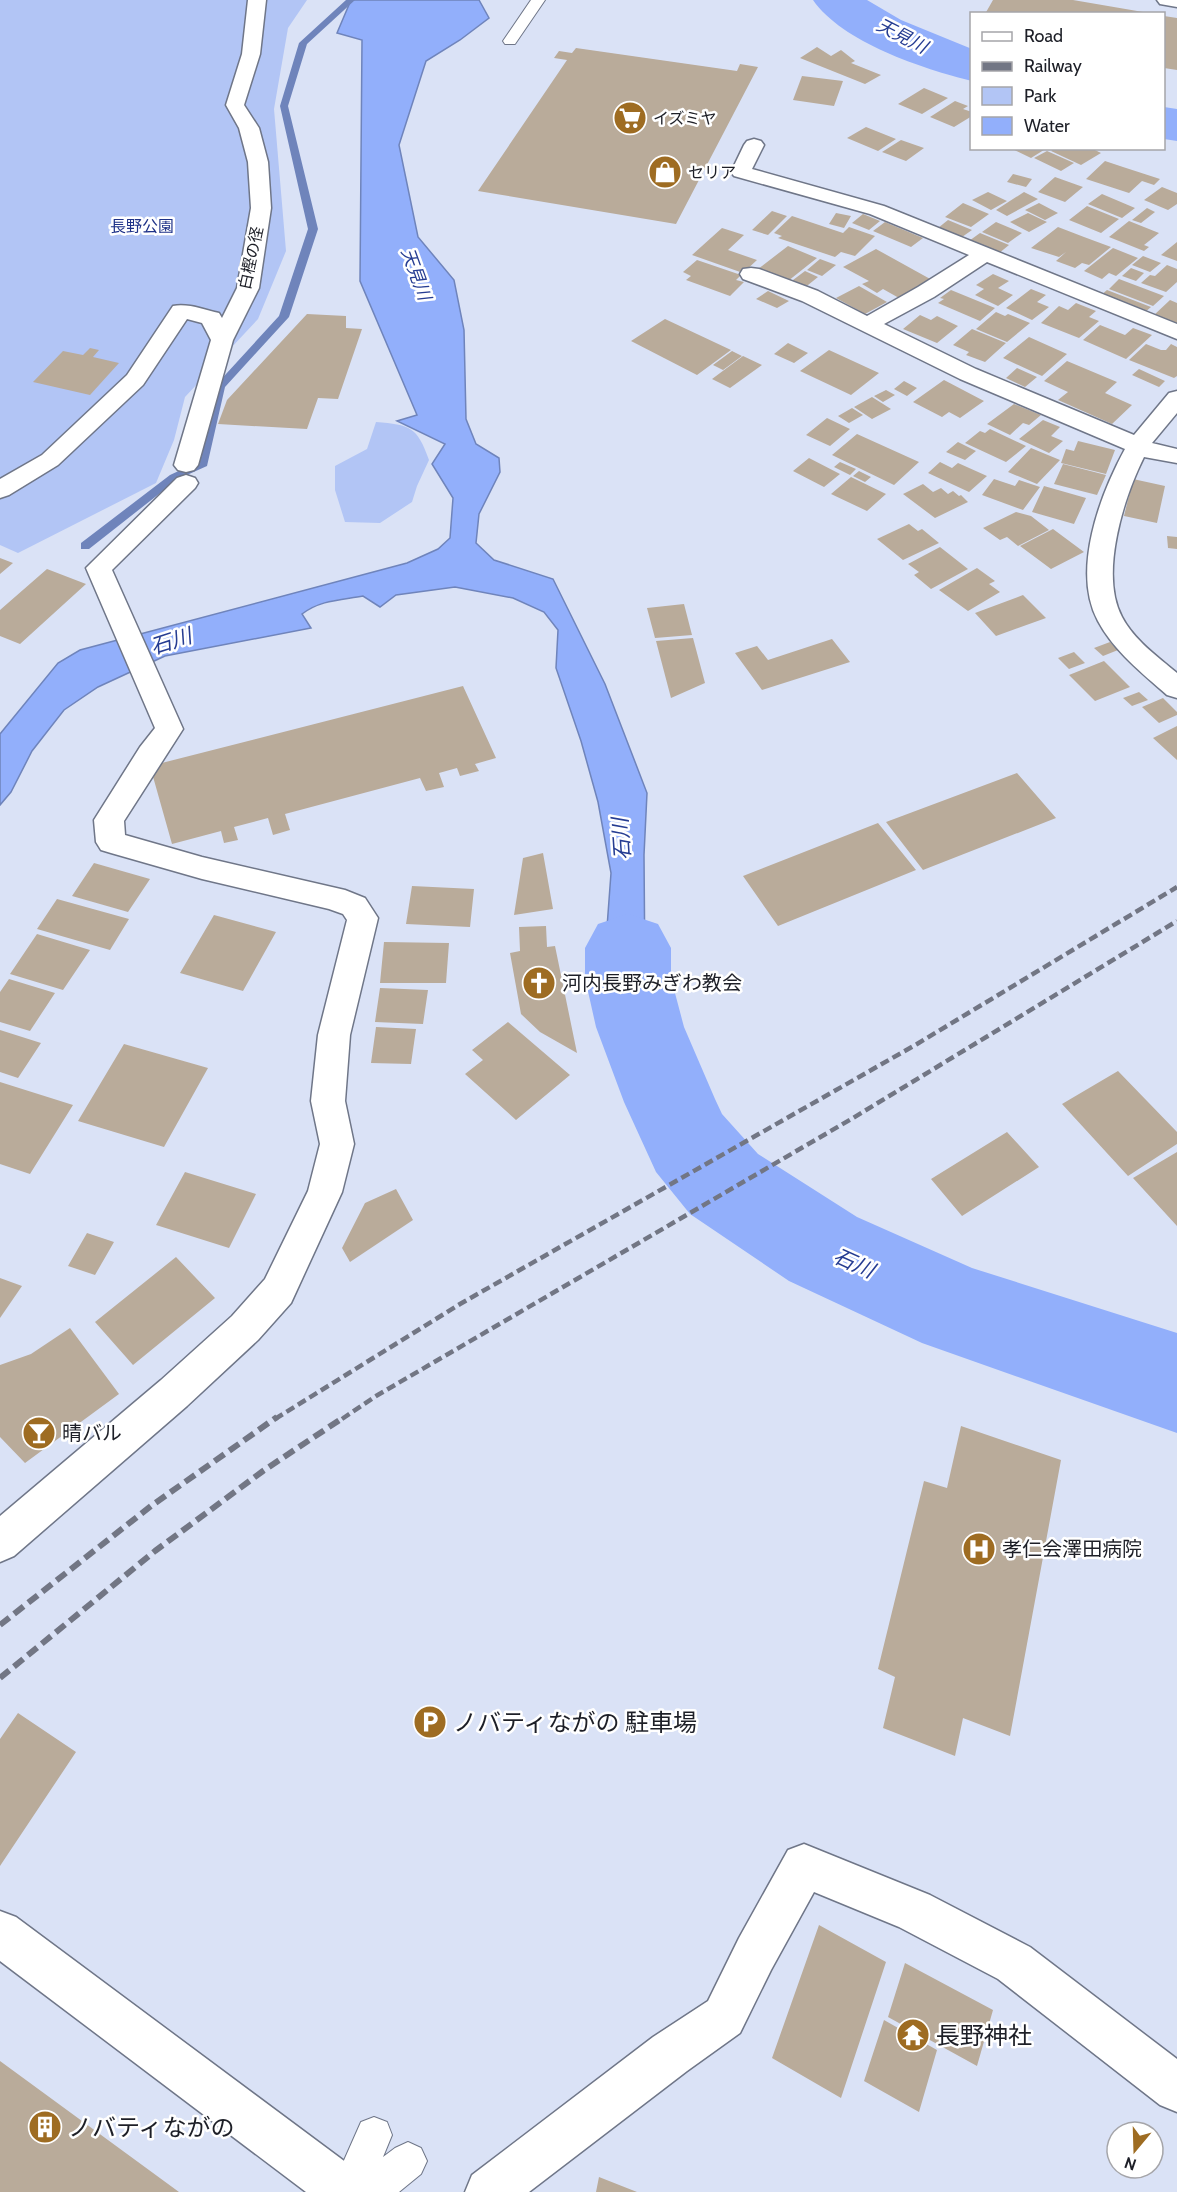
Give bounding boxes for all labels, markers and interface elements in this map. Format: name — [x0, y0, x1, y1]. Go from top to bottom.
legend — [970, 12, 1165, 150]
water label: 天見川 — [873, 14, 933, 59]
text: Road — [1024, 25, 1063, 47]
text: Railway — [1024, 55, 1082, 77]
text: Park — [1024, 85, 1057, 107]
supermarket icon: イズミヤ — [612, 100, 648, 136]
place label: イズミヤ — [653, 109, 717, 128]
text: Water — [1024, 115, 1070, 137]
shop icon: セリア — [647, 154, 683, 190]
place label: セリア — [688, 163, 736, 182]
park label: 長野公園 — [110, 217, 174, 236]
street label: 白樫の径 — [235, 225, 267, 291]
water label: 天見川 — [396, 245, 436, 305]
water label: 石川 — [147, 622, 197, 659]
water label: 石川 — [607, 815, 635, 861]
church icon: 河内長野みぎわ教会 — [521, 965, 557, 1001]
place label: 河内長野みぎわ教会 — [562, 971, 742, 995]
water label: 石川 — [830, 1243, 880, 1284]
bar icon: 晴バル — [21, 1415, 57, 1451]
place label: 晴バル — [62, 1421, 122, 1445]
hospital icon: 孝仁会澤田病院 — [961, 1531, 997, 1567]
place label: 孝仁会澤田病院 — [1002, 1537, 1142, 1561]
parking icon: ノバティながの 駐車場 — [412, 1704, 448, 1740]
place label: ノバティながの 駐車場 — [453, 1708, 697, 1737]
temple icon: 長野神社 — [895, 2017, 931, 2053]
place label: 長野神社 — [936, 2021, 1032, 2050]
building icon: ノバティながの — [27, 2109, 63, 2145]
place label: ノバティながの — [68, 2113, 235, 2142]
north arrow — [1105, 2120, 1165, 2180]
text: N — [1122, 2153, 1139, 2175]

